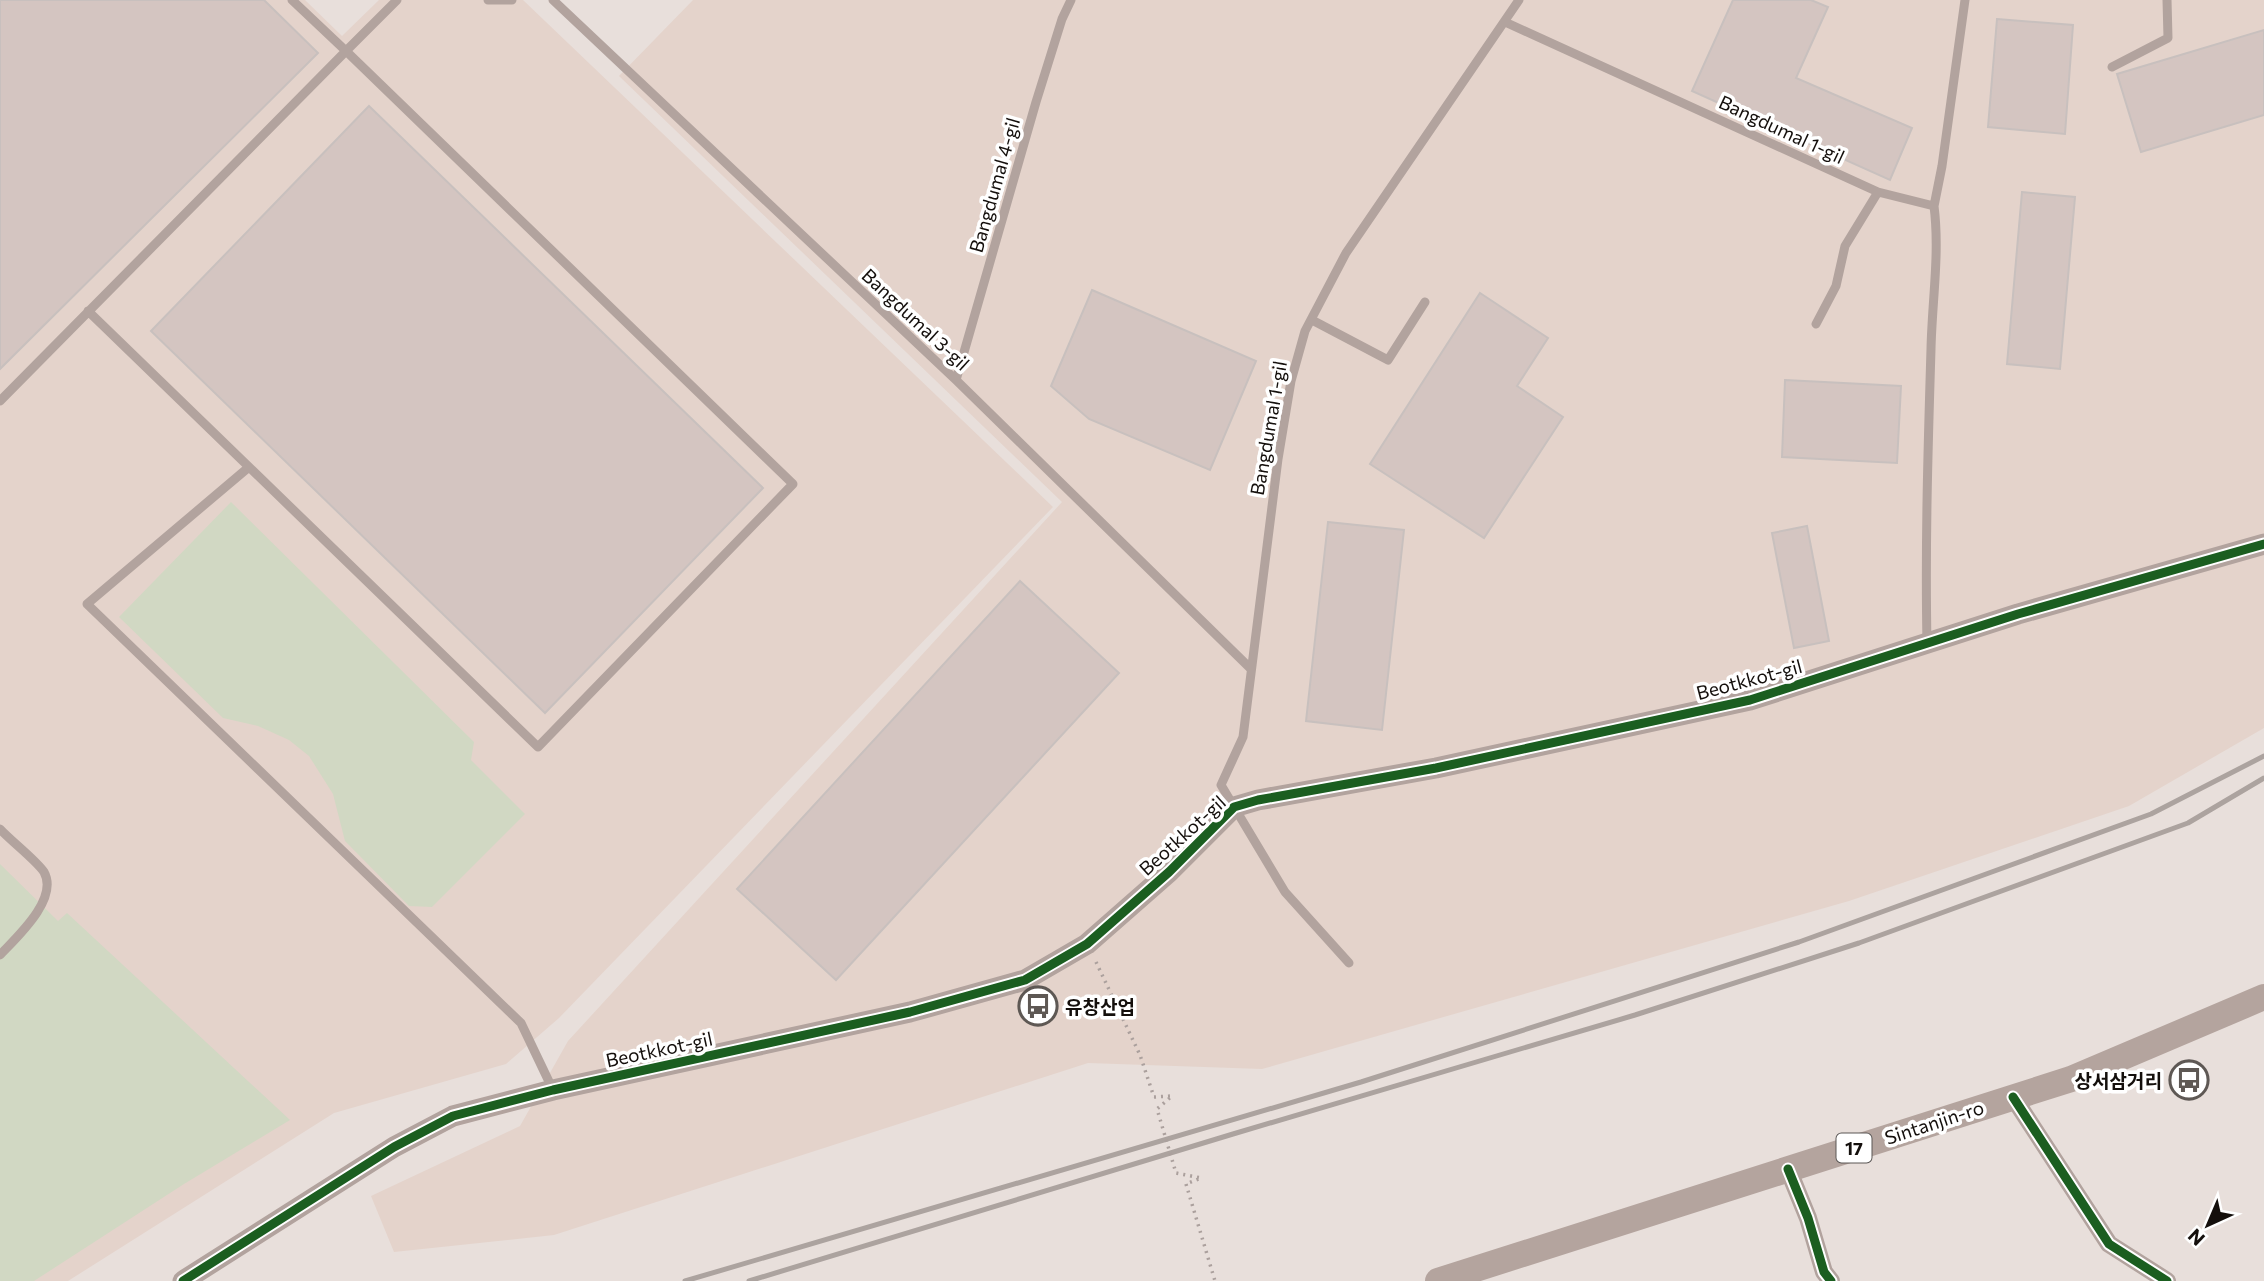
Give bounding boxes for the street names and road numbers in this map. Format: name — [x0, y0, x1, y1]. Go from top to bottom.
street label: Bangdumal 1-gil — [1716, 90, 1848, 168]
street label: Bangdumal 4-gil — [964, 115, 1024, 255]
street label: Bangdumal 3-gil — [857, 263, 975, 375]
street label: Bangdumal 1-gil — [1245, 359, 1291, 497]
street label: Beotkkot-gil — [1694, 654, 1804, 704]
street label: Beotkkot-gil — [1134, 790, 1230, 880]
street label: Beotkkot-gil — [604, 1026, 714, 1072]
street label: Sintanjin-ro — [1882, 1095, 1986, 1149]
road number: 17 — [1836, 1134, 1871, 1162]

